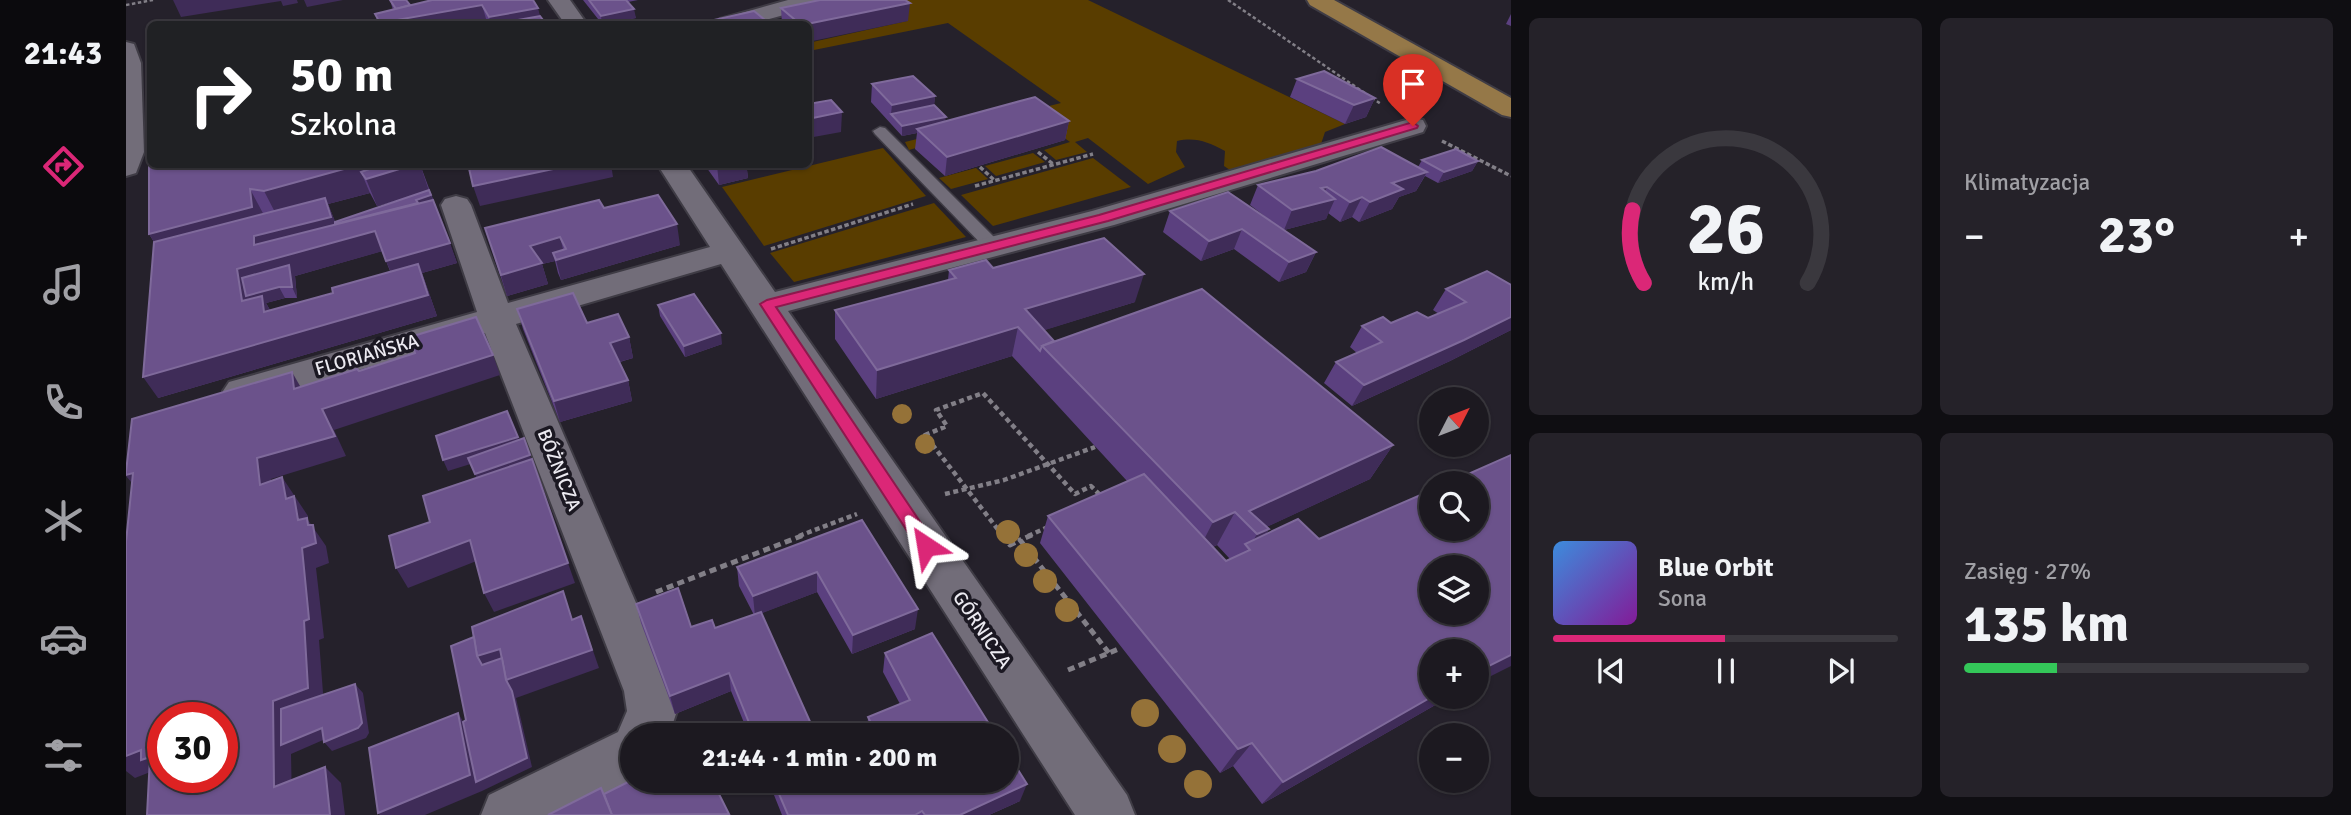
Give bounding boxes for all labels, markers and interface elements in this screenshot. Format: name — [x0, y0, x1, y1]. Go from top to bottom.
text: 21:43 — [24, 34, 102, 73]
text: 50 m — [290, 45, 393, 105]
icon: right — [175, 49, 266, 140]
pin — [1383, 54, 1443, 126]
icon: arrive — [1394, 65, 1432, 103]
text: Szkolna — [290, 105, 397, 144]
icon: directions — [39, 142, 88, 191]
text: Klimatyzacja — [1964, 168, 2090, 197]
text: 26 — [1686, 185, 1765, 274]
text: 23° — [2098, 203, 2175, 267]
text: − — [1964, 213, 1985, 260]
text: + — [2288, 213, 2309, 260]
icon: music — [39, 260, 88, 309]
text: km/h — [1697, 265, 1754, 296]
street label: FLORIAŃSKA — [312, 329, 422, 381]
icon: phone — [39, 378, 88, 427]
north arrow — [1419, 387, 1489, 457]
map controls — [1419, 387, 1489, 793]
street label: BÓŻNICZA — [532, 425, 586, 515]
button: search — [1419, 471, 1489, 541]
icon: climate — [39, 496, 88, 545]
position arrow — [889, 509, 963, 583]
text: Blue Orbit — [1658, 552, 1774, 584]
button: layers — [1419, 555, 1489, 625]
text: Zasięg · 27% — [1964, 557, 2091, 586]
text: Sona — [1658, 584, 1707, 613]
street label: GÓRNICZA — [947, 587, 1017, 674]
text: 135 km — [1964, 592, 2129, 656]
icon: car — [39, 614, 88, 663]
button: + — [1419, 639, 1489, 709]
icon: previous — [1592, 652, 1630, 690]
icon: pause — [1707, 652, 1745, 690]
icon: next — [1822, 652, 1860, 690]
speed limit sign: 30 — [147, 702, 238, 793]
button: − — [1419, 723, 1489, 793]
icon: filters — [39, 731, 88, 780]
text: 21:44 · 1 min · 200 m — [702, 742, 937, 774]

